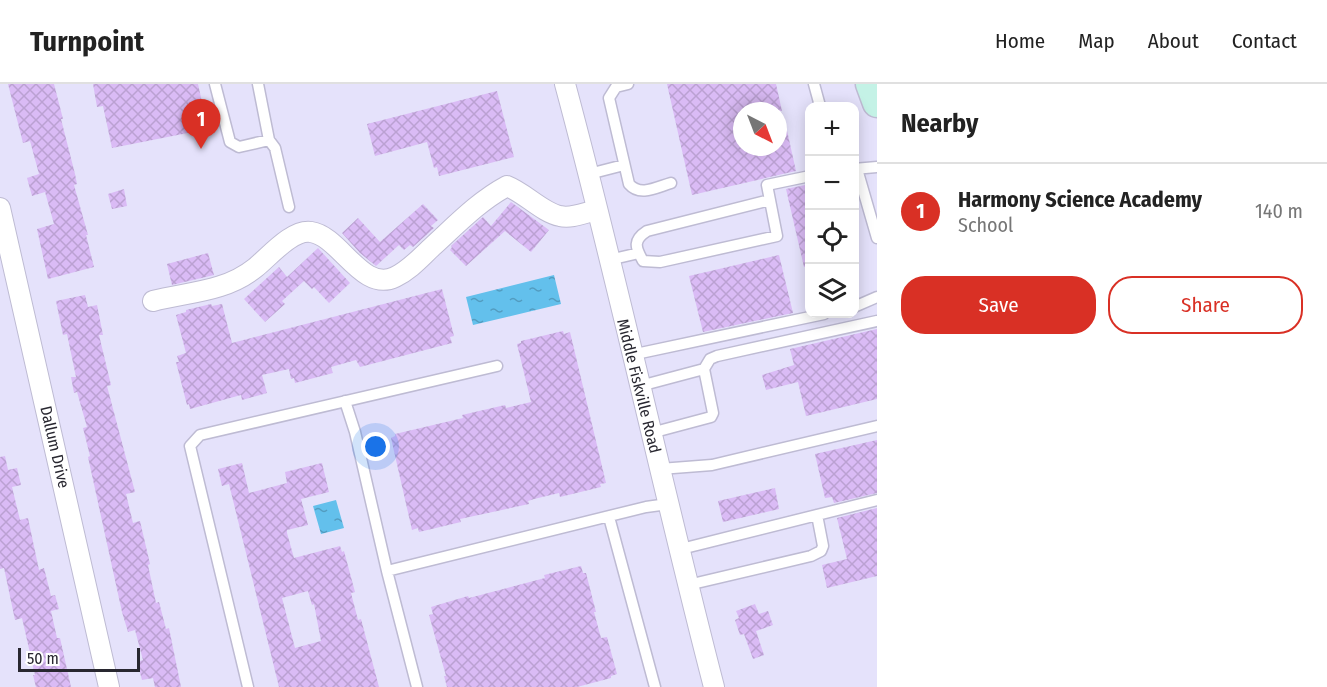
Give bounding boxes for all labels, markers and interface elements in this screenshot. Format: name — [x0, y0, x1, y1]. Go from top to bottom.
text: Turnpoint — [30, 25, 144, 58]
text: Home — [995, 28, 1045, 54]
text: Map — [1078, 28, 1115, 54]
text: About — [1148, 28, 1199, 54]
text: Contact — [1232, 28, 1297, 54]
pin: 1 — [182, 100, 220, 149]
north arrow — [733, 102, 787, 156]
map controls — [805, 102, 859, 318]
button: + — [805, 102, 859, 156]
text: Nearby — [901, 108, 978, 139]
button: − — [805, 156, 859, 210]
text: Harmony Science Academy — [958, 186, 1202, 213]
text: 1 — [916, 199, 925, 223]
text: 140 m — [1255, 199, 1303, 223]
button: locate — [805, 210, 859, 264]
text: School — [958, 213, 1013, 237]
button: layers — [805, 264, 859, 318]
button: Save — [901, 276, 1096, 334]
button: Share — [1108, 276, 1303, 334]
street label: Middle Fiskville Road — [613, 317, 665, 455]
street label: Dallum Drive — [36, 404, 74, 490]
your location — [361, 432, 390, 461]
scale bar — [18, 645, 140, 672]
text: 50 m — [27, 649, 59, 668]

